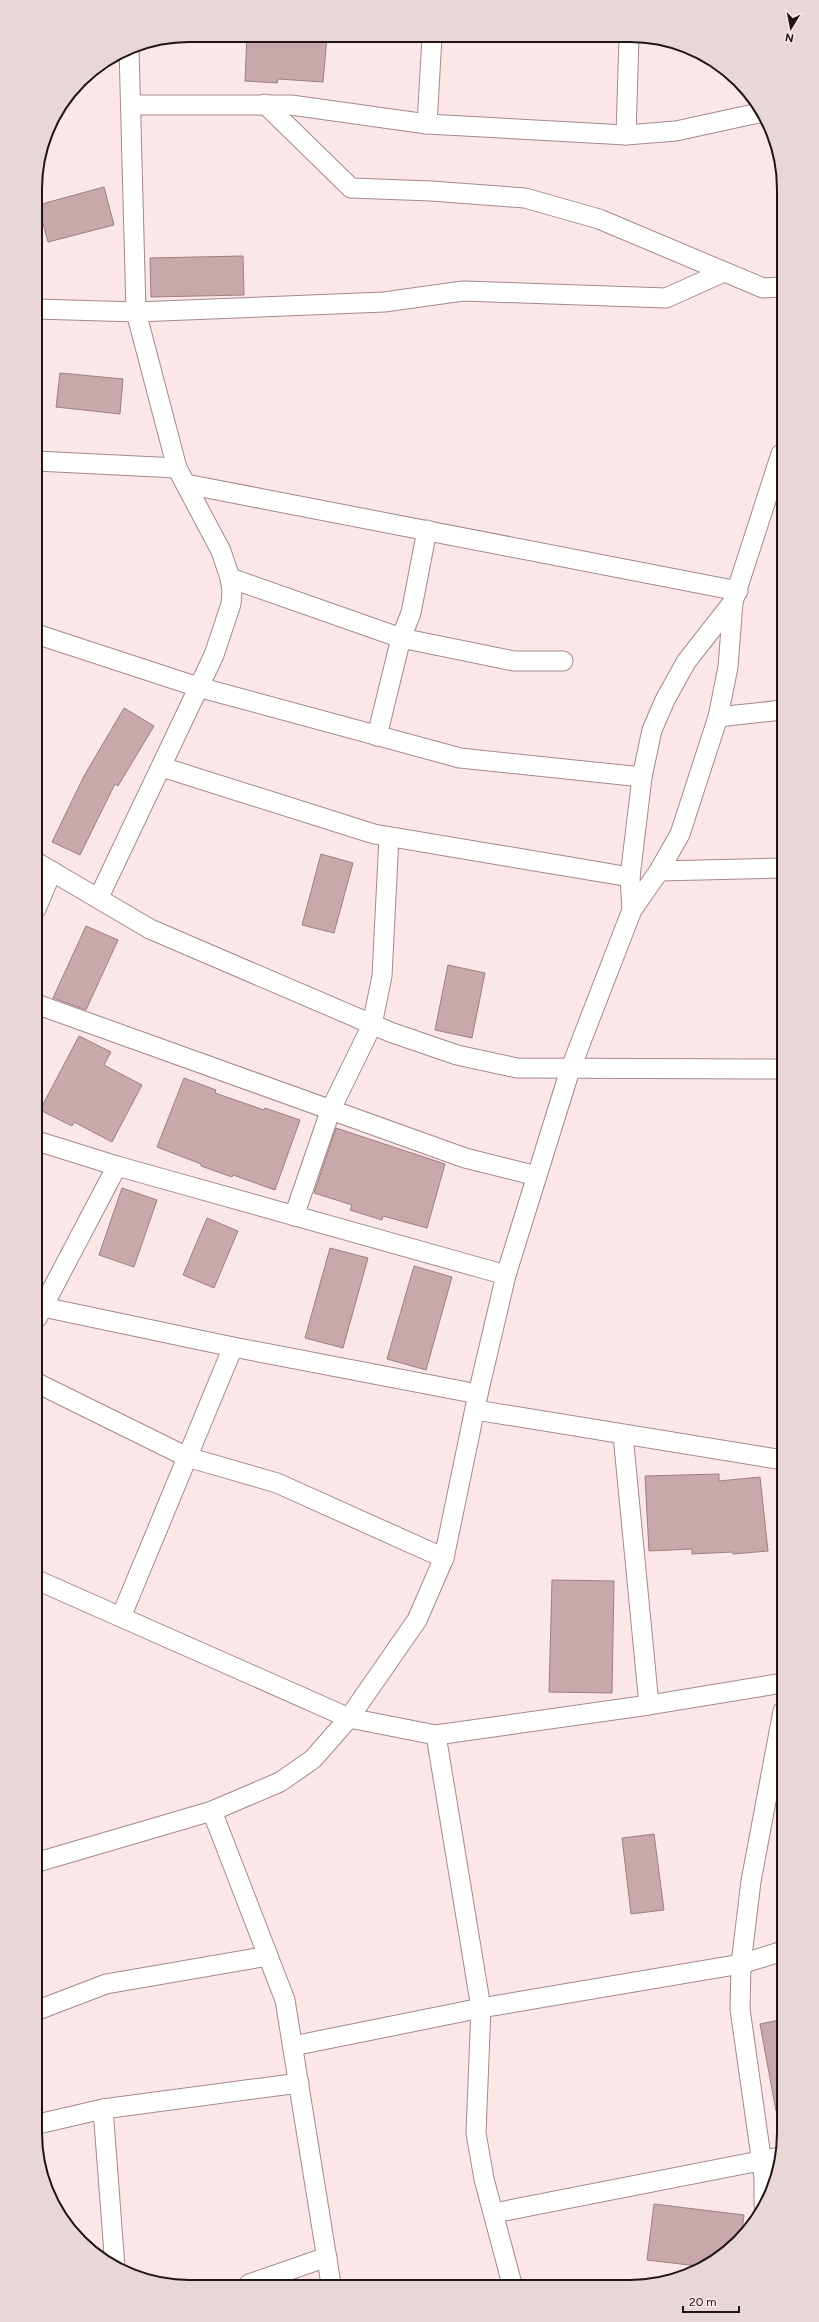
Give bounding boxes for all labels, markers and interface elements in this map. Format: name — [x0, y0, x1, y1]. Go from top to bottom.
north arrow — [771, 8, 811, 48]
text: N — [784, 30, 795, 44]
scale bar — [683, 2288, 739, 2314]
text: 20 m — [689, 2295, 717, 2309]

